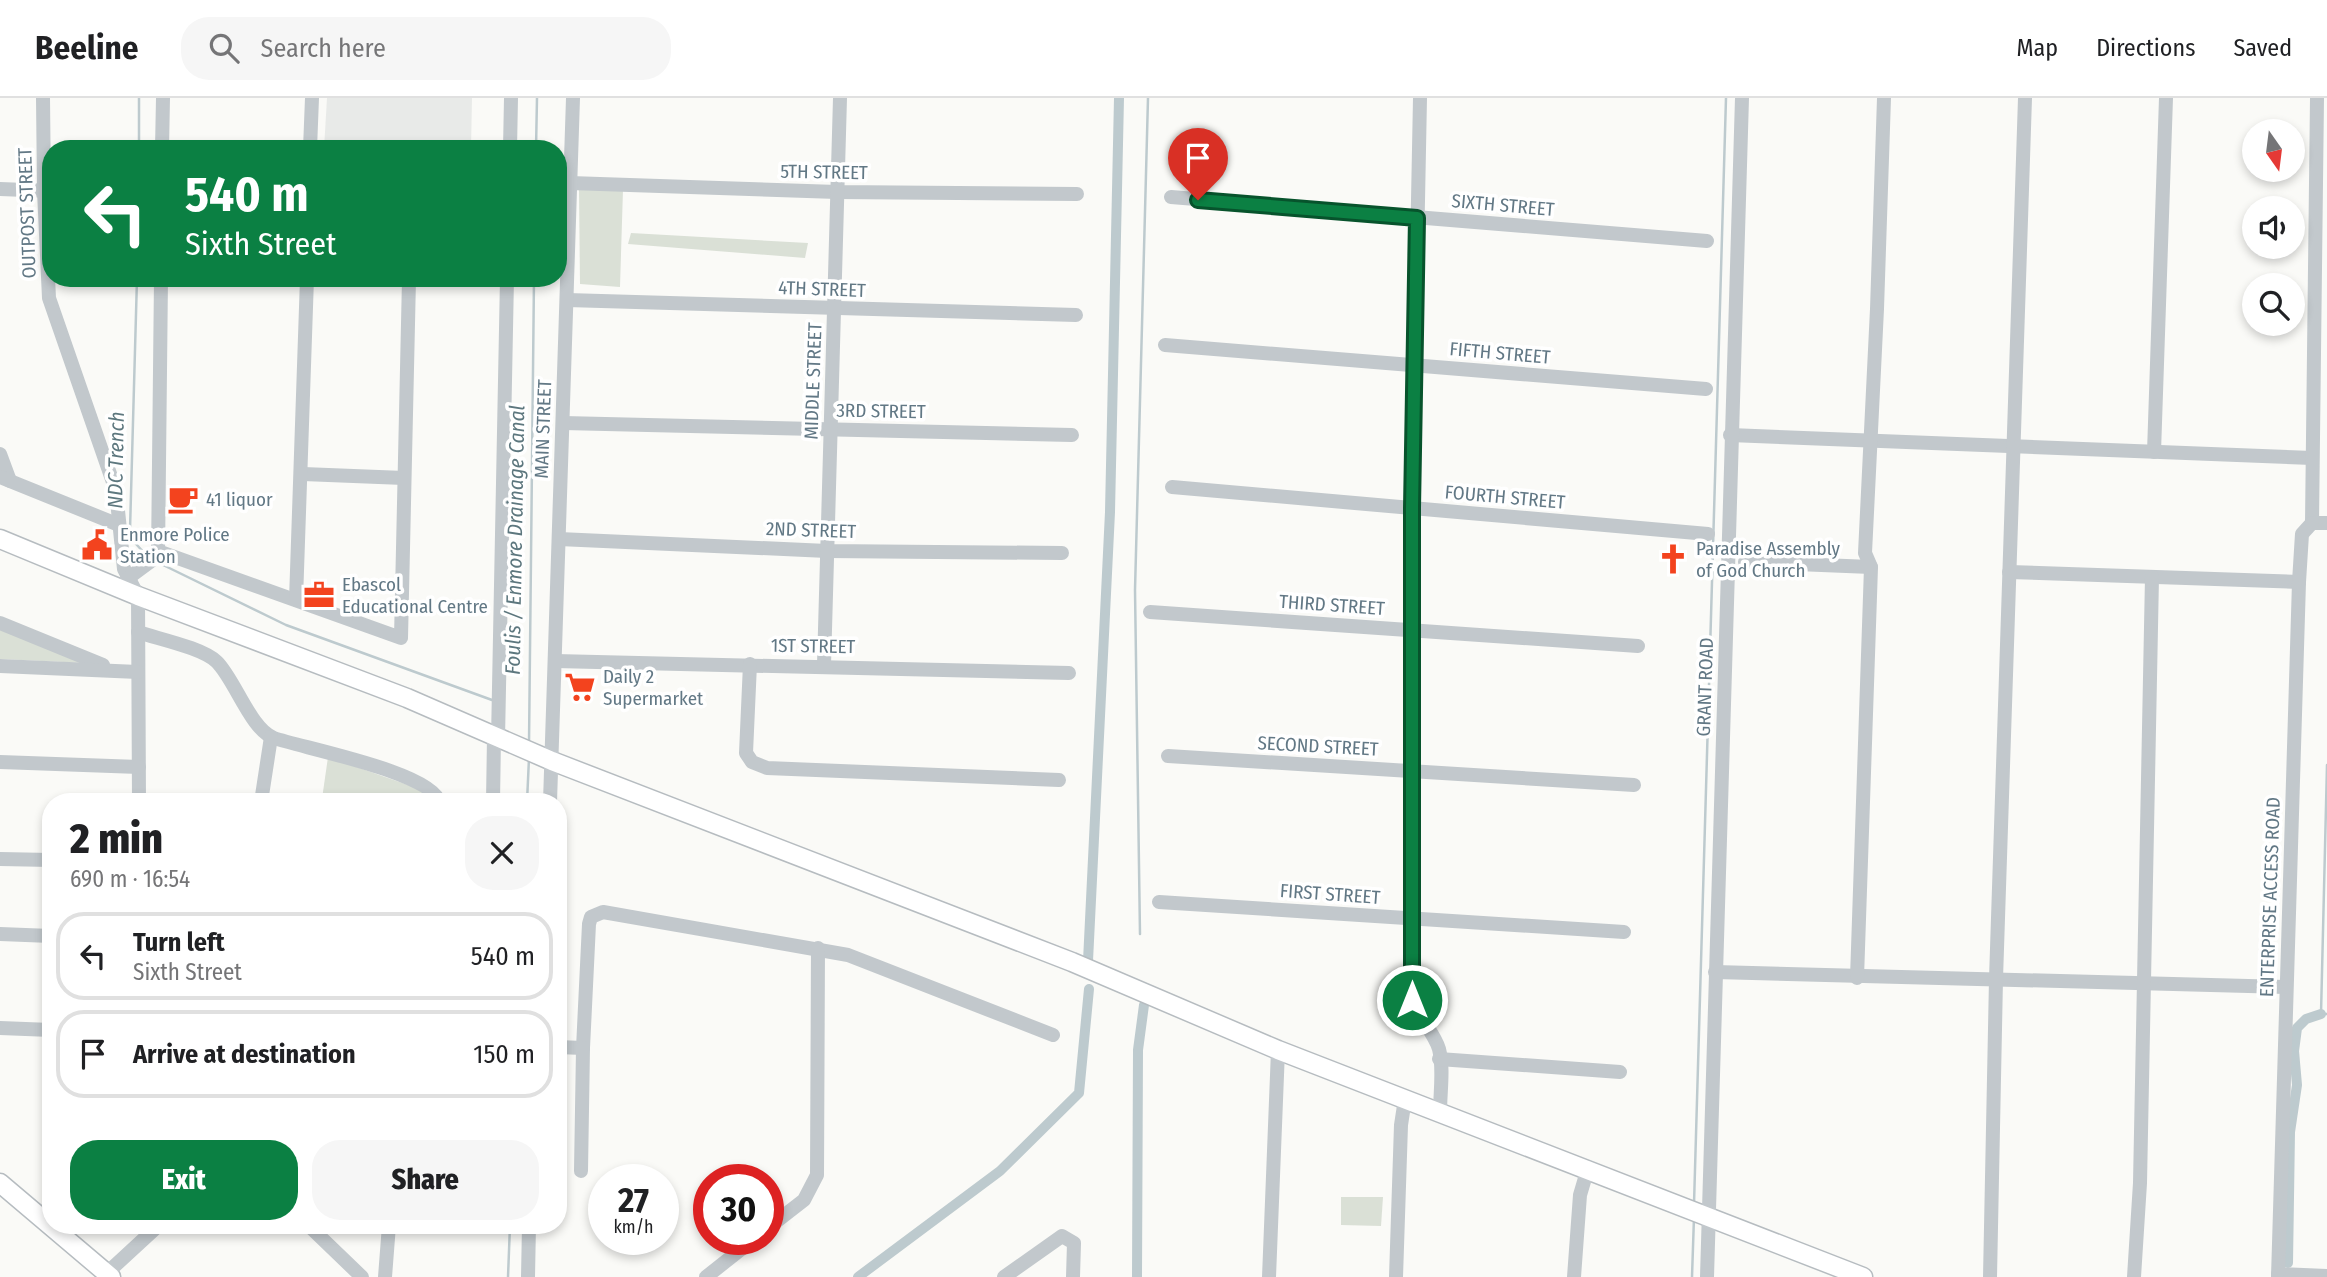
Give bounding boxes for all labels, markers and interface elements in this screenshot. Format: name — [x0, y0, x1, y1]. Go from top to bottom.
search box — [181, 17, 671, 80]
text: Beeline — [35, 28, 139, 68]
icon: search — [205, 29, 243, 67]
text: Search here — [261, 33, 386, 64]
text: Map — [2017, 34, 2058, 62]
text: Directions — [2096, 34, 2195, 62]
text: Saved — [2233, 34, 2292, 62]
north arrow — [2242, 119, 2305, 182]
map controls — [2242, 119, 2305, 336]
pin — [1168, 128, 1228, 200]
icon: arrive — [1179, 139, 1217, 177]
street label: OUTPOST STREET — [13, 147, 41, 279]
street label: 5TH STREET — [780, 160, 868, 184]
text: 540 m — [185, 165, 309, 224]
icon: left — [70, 168, 161, 259]
street label: SIXTH STREET — [1451, 189, 1556, 221]
button: sound — [2242, 196, 2305, 259]
text: Sixth Street — [185, 225, 337, 263]
button: search — [2242, 273, 2305, 336]
street label: 4TH STREET — [778, 276, 866, 302]
street label: MIDDLE STREET — [799, 322, 827, 440]
street label: FIFTH STREET — [1449, 337, 1552, 369]
street label: MAIN STREET — [530, 379, 556, 479]
street label: 3RD STREET — [836, 399, 926, 423]
water label: Foulis / Enmore Drainage Canal — [500, 405, 530, 675]
water label: NDC Trench — [102, 411, 130, 509]
street label: FOURTH STREET — [1444, 480, 1566, 514]
cafe icon: 41 liquor — [166, 482, 200, 516]
place label: 41 liquor — [206, 488, 273, 511]
street label: 2ND STREET — [766, 517, 857, 543]
place label: Enmore Police Station — [120, 523, 230, 568]
public building icon: Enmore Police Station — [80, 528, 114, 562]
place label: Paradise Assembly of God Church — [1696, 537, 1841, 582]
church icon: Paradise Assembly of God Church — [1656, 542, 1690, 576]
place label: Ebascol Educational Centre — [342, 573, 488, 618]
office icon: Ebascol Educational Centre — [302, 578, 336, 612]
street label: THIRD STREET — [1278, 590, 1386, 620]
street label: 1ST STREET — [771, 634, 856, 658]
street label: GRANT ROAD — [1692, 637, 1718, 737]
place label: Daily 2 Supermarket — [603, 665, 704, 710]
supermarket icon: Daily 2 Supermarket — [563, 670, 597, 704]
street label: SECOND STREET — [1257, 731, 1379, 761]
street label: ENTERPRISE ACCESS ROAD — [2255, 797, 2285, 997]
text: 2 min — [70, 814, 163, 864]
button: close — [465, 816, 539, 890]
text: 690 m · 16:54 — [70, 865, 190, 893]
street label: FIRST STREET — [1279, 879, 1381, 909]
text: Turn left — [133, 927, 225, 958]
icon: left — [74, 937, 112, 975]
text: 540 m — [471, 941, 535, 972]
text: Sixth Street — [133, 958, 242, 986]
position arrow — [1375, 963, 1449, 1037]
icon: arrive — [74, 1035, 112, 1073]
text: Arrive at destination — [133, 1039, 356, 1070]
text: 150 m — [473, 1039, 535, 1070]
button: Exit — [70, 1140, 298, 1220]
button: Share — [312, 1140, 539, 1220]
speed limit sign: 30 — [693, 1164, 784, 1255]
text: 27 — [618, 1179, 649, 1221]
text: km/h — [613, 1216, 654, 1238]

